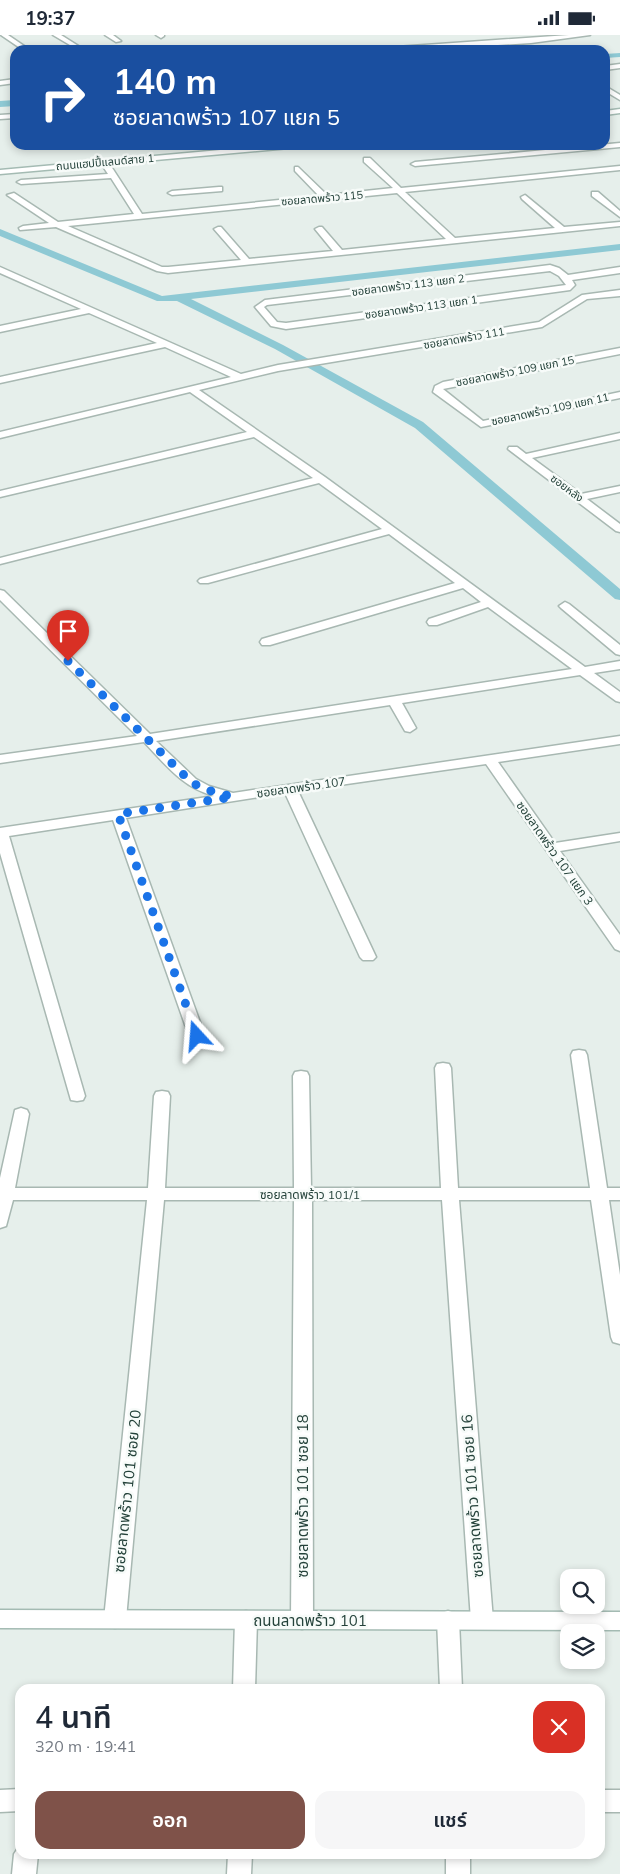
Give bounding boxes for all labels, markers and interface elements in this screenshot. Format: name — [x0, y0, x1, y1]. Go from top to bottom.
text: 19:37 — [25, 6, 75, 30]
text: 140 m — [113, 59, 217, 103]
icon: right — [30, 65, 95, 130]
text: ซอยลาดพร้าว 107 แยก 5 — [113, 103, 340, 131]
street label: ถนนแฮปปี้แลนด์สาย 1 — [55, 150, 155, 173]
street label: ซอยลาดพร้าว 115 — [281, 187, 364, 209]
street label: ซอยลาดพร้าว 113 แยก 2 — [351, 271, 466, 299]
street label: ซอยลาดพร้าว 113 แยก 1 — [364, 292, 478, 322]
street label: ซอยลาดพร้าว 111 — [422, 324, 506, 352]
street label: ซอยลาดพร้าว 109 แยก 15 — [455, 353, 576, 389]
street label: ซอยลาดพร้าว 109 แยก 11 — [490, 390, 610, 428]
street label: ซอยหลัง — [548, 471, 586, 505]
pin — [47, 610, 89, 661]
icon: arrive — [54, 617, 82, 645]
street label: ซอยลาดพร้าว 107 — [256, 773, 346, 801]
street label: ซอยลาดพร้าว 107 แยก 3 — [513, 798, 597, 908]
position arrow — [170, 1009, 222, 1061]
street label: ซอยลาดพร้าว 101/1 — [260, 1187, 360, 1202]
street label: ซอยลาดพร้าว 101 ซอย 20 — [109, 1409, 145, 1573]
street label: ซอยลาดพร้าว 101 ซอย 18 — [293, 1414, 312, 1578]
street label: ซอยลาดพร้าว 101 ซอย 16 — [457, 1414, 487, 1578]
map controls — [560, 1569, 605, 1669]
button: search — [560, 1569, 605, 1614]
street label: ถนนลาดพร้าว 101 — [253, 1611, 367, 1630]
button: layers — [560, 1624, 605, 1669]
text: 4 นาที — [35, 1698, 112, 1736]
button: close — [533, 1701, 585, 1753]
text: 320 m · 19:41 — [35, 1736, 136, 1756]
button: ออก — [35, 1791, 305, 1849]
button: แชร์ — [315, 1791, 585, 1849]

